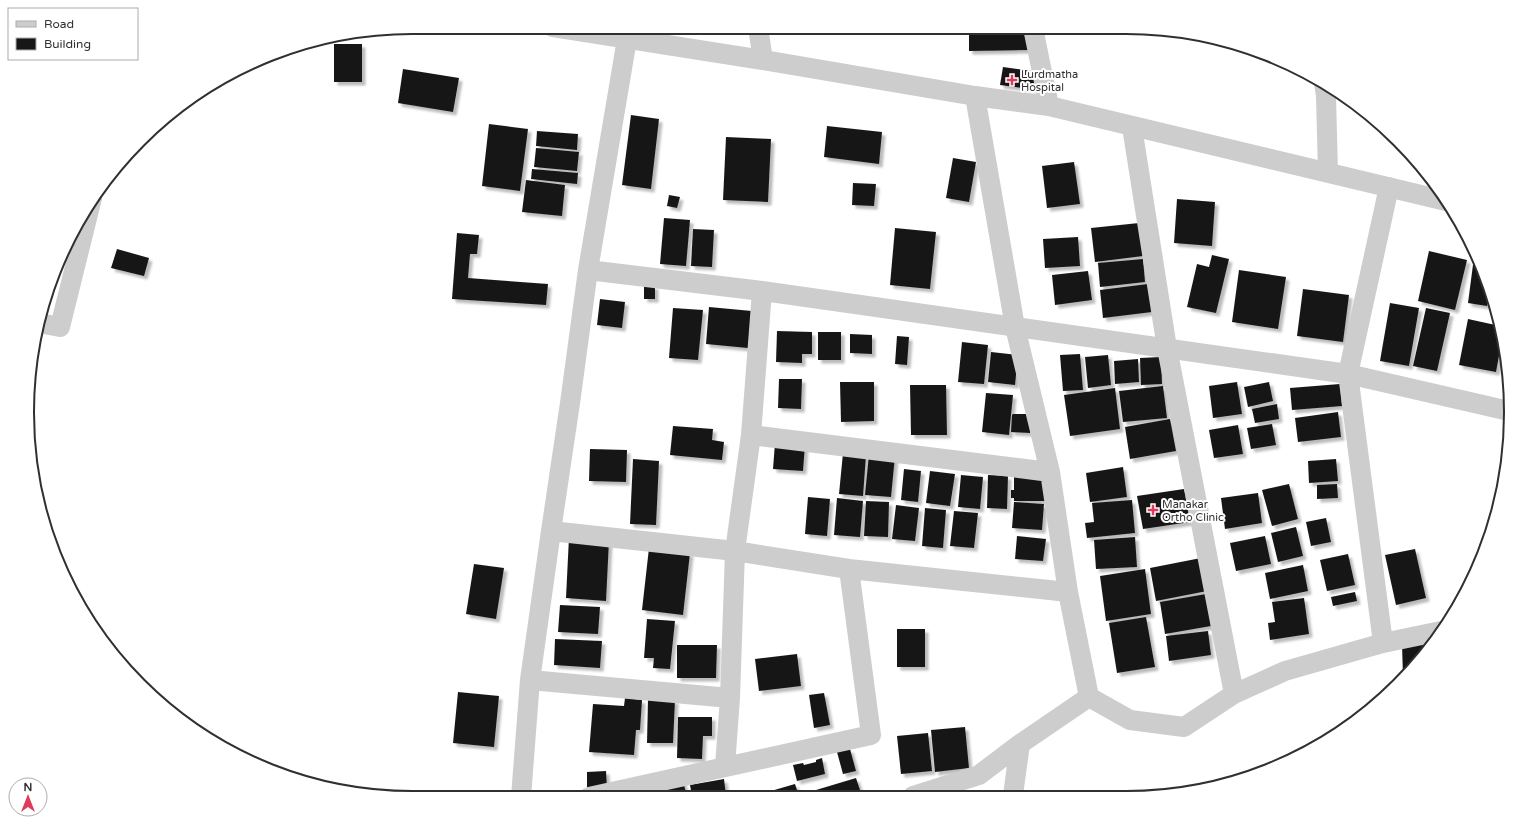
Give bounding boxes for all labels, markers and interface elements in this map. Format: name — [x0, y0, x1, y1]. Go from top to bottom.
legend — [8, 8, 138, 60]
text: Road — [44, 17, 74, 31]
text: Building — [44, 37, 91, 51]
place label: Lurdmatha Hospital — [1021, 68, 1078, 94]
marker: Lurdmatha Hospital — [1006, 74, 1018, 86]
place label: Manakar Ortho Clinic — [1162, 498, 1224, 524]
marker: Manakar Ortho Clinic — [1147, 504, 1159, 516]
north arrow — [8, 777, 48, 817]
text: N — [24, 781, 32, 794]

